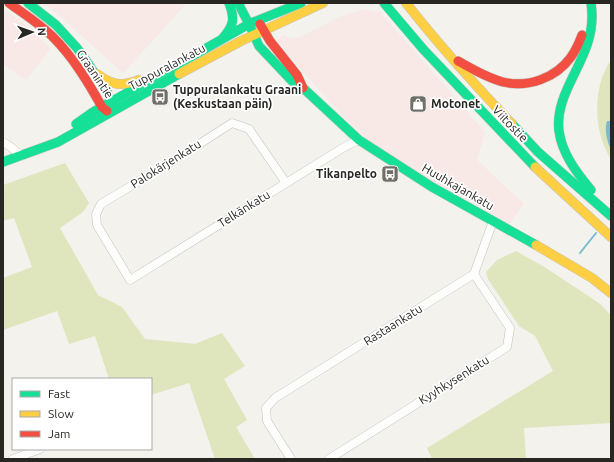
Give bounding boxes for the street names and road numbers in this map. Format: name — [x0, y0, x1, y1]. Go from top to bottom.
street label: Tuppuralankatu — [126, 41, 207, 92]
street label: Graanintie — [74, 47, 116, 100]
street label: Viitostie — [490, 103, 531, 144]
street label: Palokärjenkatu — [128, 137, 203, 190]
street label: Huuhkajankatu — [420, 161, 497, 212]
street label: Telkänkatu — [215, 188, 272, 230]
street label: Rastaankatu — [361, 301, 424, 348]
street label: Kyyhkysenkatu — [416, 353, 491, 406]

